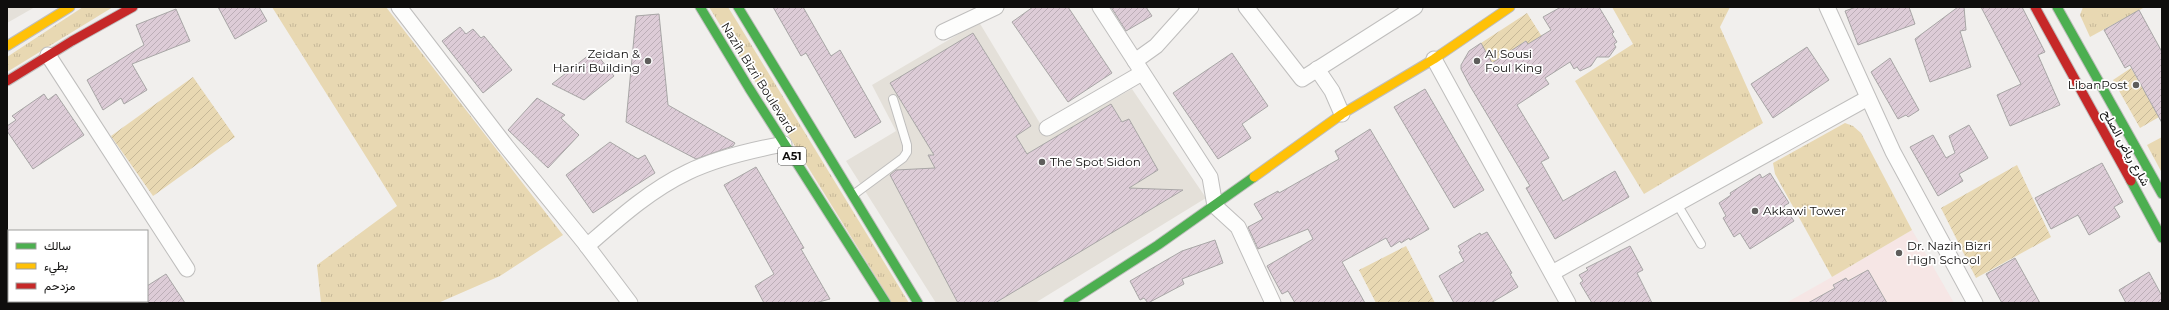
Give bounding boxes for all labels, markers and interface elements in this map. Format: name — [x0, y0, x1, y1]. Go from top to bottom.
street label: Nazih Bizri Boulevard — [718, 19, 799, 136]
place label: Zeidan & Hariri Building — [553, 46, 640, 75]
place label: Al Sousi Foul King — [1485, 46, 1542, 75]
marker: Zeidan & Hariri Building — [643, 56, 653, 66]
marker: Al Sousi Foul King — [1472, 56, 1482, 66]
place label: LibanPost — [2068, 77, 2128, 92]
marker: LibanPost — [2131, 80, 2141, 90]
street label: شارع رياض الصلح — [2098, 107, 2154, 190]
road number: A51 — [778, 147, 806, 165]
place label: The Spot Sidon — [1050, 154, 1141, 169]
marker: The Spot Sidon — [1037, 157, 1047, 167]
place label: Akkawi Tower — [1763, 203, 1846, 218]
marker: Akkawi Tower — [1750, 206, 1760, 216]
legend — [8, 230, 148, 302]
text: سالك — [44, 238, 71, 253]
place label: Dr. Nazih Bizri High School — [1907, 238, 1991, 267]
marker: Dr. Nazih Bizri High School — [1894, 248, 1904, 258]
text: بطيء — [44, 258, 68, 276]
text: مزدحم — [44, 278, 75, 294]

